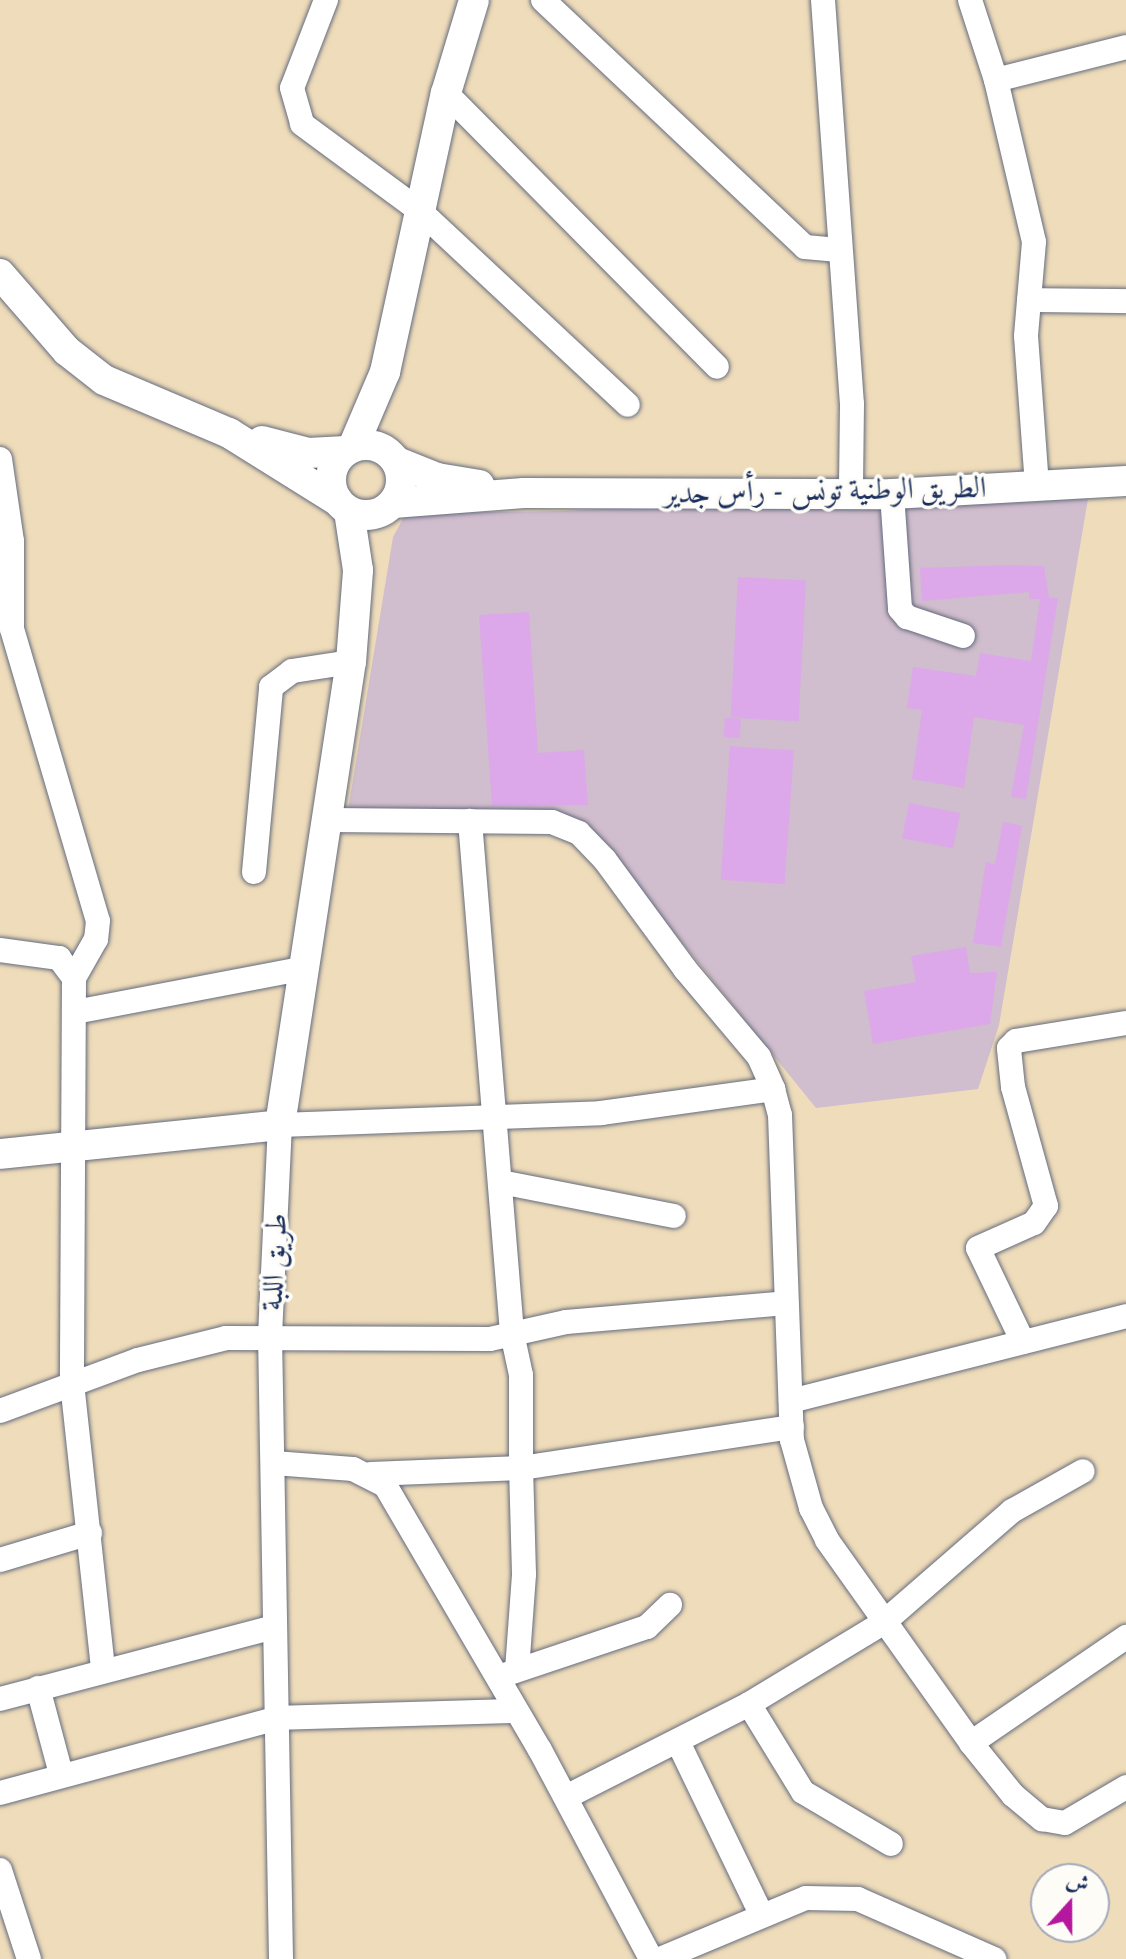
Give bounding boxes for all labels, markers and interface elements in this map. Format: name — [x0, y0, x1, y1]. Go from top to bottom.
street label: الطريق الوطنية تونس - رأس جدير — [663, 469, 987, 511]
street label: طريق اللبة — [253, 1212, 295, 1312]
north arrow — [1030, 1863, 1110, 1943]
text: ش — [1063, 1865, 1093, 1899]

